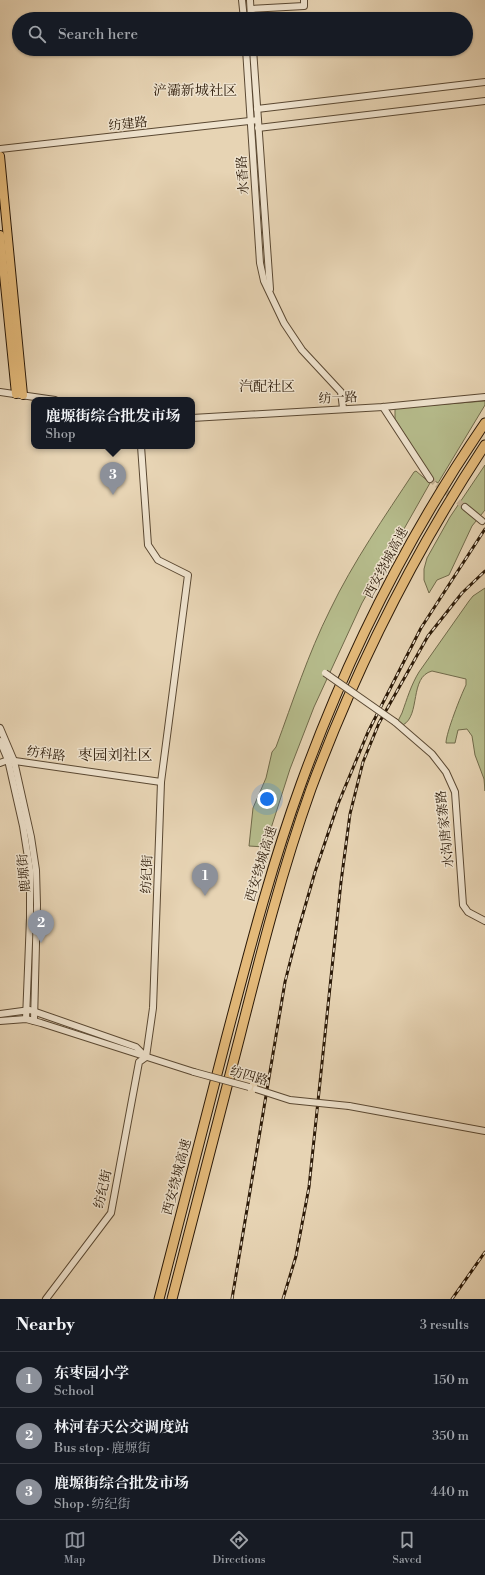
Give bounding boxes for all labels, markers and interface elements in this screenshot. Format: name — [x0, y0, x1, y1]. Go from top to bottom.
search box — [12, 12, 473, 56]
icon: search — [26, 23, 48, 45]
text: Search here — [58, 25, 138, 44]
district label: 浐灞新城社区 — [153, 82, 237, 100]
street label: 纺建路 — [108, 114, 148, 134]
street label: 水香路 — [234, 155, 252, 195]
district label: 汽配社区 — [239, 378, 295, 396]
street label: 纺一路 — [318, 389, 358, 407]
popup — [31, 397, 195, 449]
text: 鹿塬街综合批发市场 — [45, 407, 181, 426]
text: Shop — [45, 426, 76, 442]
pin: 3 — [100, 462, 126, 495]
street label: 西安绕城高速 — [361, 525, 411, 601]
street label: 纺科路 — [26, 743, 66, 765]
district label: 枣园刘社区 — [77, 746, 153, 765]
your location — [257, 789, 277, 809]
street label: 水沟唐家寨路 — [433, 789, 457, 869]
street label: 西安绕城高速 — [242, 824, 280, 904]
street label: 鹿塬街 — [14, 853, 34, 893]
street label: 纺纪街 — [138, 854, 156, 894]
pin: 1 — [192, 863, 218, 896]
pin: 2 — [28, 910, 54, 943]
street label: 纺四路 — [228, 1063, 270, 1089]
street label: 西安绕城高速 — [159, 1137, 195, 1217]
street label: 纺纪街 — [91, 1168, 115, 1210]
text: Nearby — [16, 1314, 75, 1336]
text: 3 results — [420, 1317, 469, 1333]
text: 东枣园小学 — [54, 1364, 129, 1383]
text: 1 — [26, 1372, 32, 1388]
text: 150 m — [434, 1372, 469, 1388]
text: School — [54, 1383, 94, 1399]
text: 林河春天公交调度站 — [54, 1418, 189, 1437]
text: 2 — [25, 1428, 33, 1444]
text: 350 m — [432, 1428, 469, 1444]
text: Bus stop · 鹿塬街 — [54, 1440, 151, 1456]
text: 鹿塬街综合批发市场 — [54, 1474, 189, 1493]
text: 3 — [25, 1484, 33, 1500]
text: 440 m — [431, 1484, 469, 1500]
text: Shop · 纺纪街 — [54, 1496, 131, 1512]
tab: Map — [64, 1529, 86, 1567]
tab: Directions — [213, 1529, 266, 1567]
tab: Saved — [393, 1529, 421, 1567]

